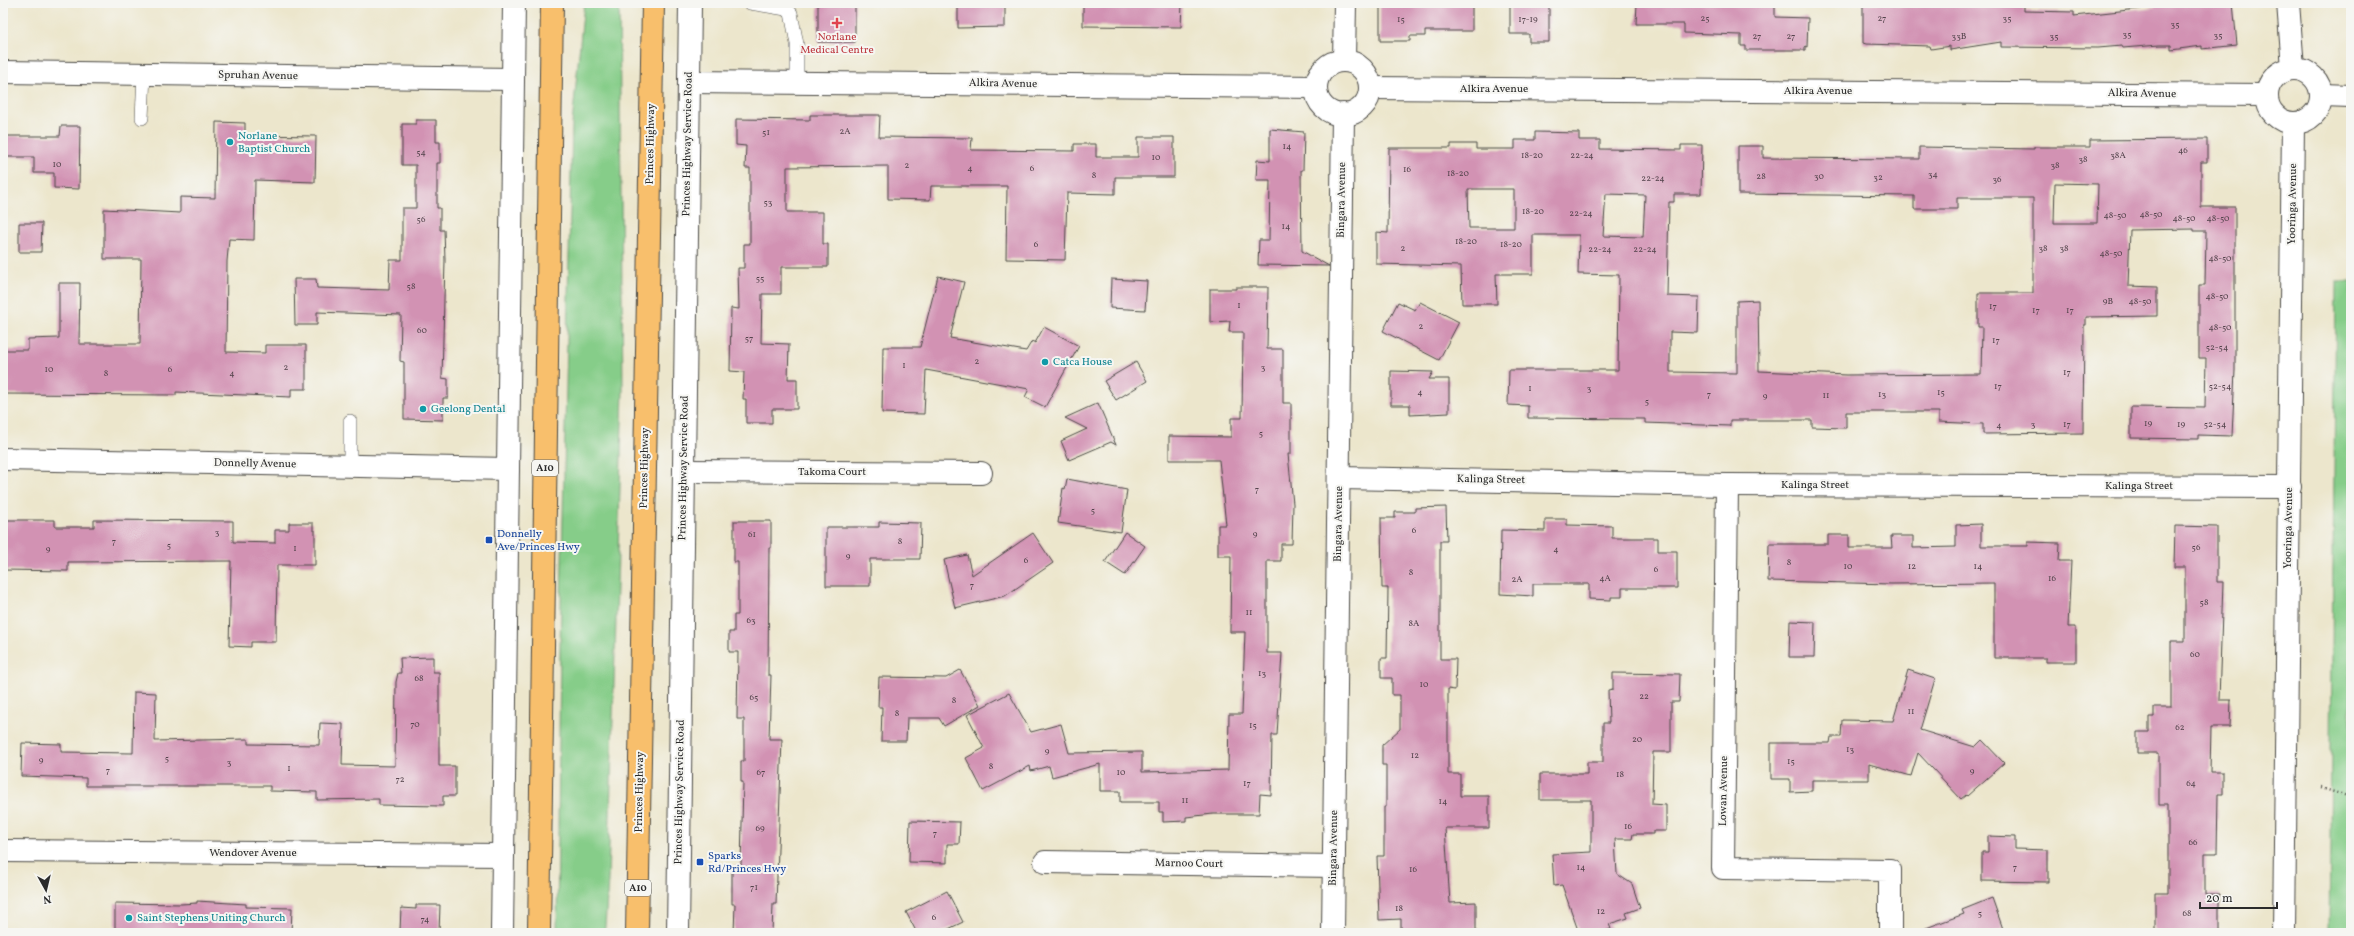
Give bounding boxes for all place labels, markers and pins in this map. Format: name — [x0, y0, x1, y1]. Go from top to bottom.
marker: Norlane Medical Centre — [831, 17, 843, 29]
place label: Norlane Medical Centre — [800, 30, 874, 58]
place label: Norlane Baptist Church — [238, 129, 311, 157]
marker: Norlane Baptist Church — [225, 137, 235, 147]
place label: Catca House — [1053, 355, 1112, 370]
marker: Catca House — [1040, 357, 1050, 367]
place label: Geelong Dental — [431, 402, 505, 417]
marker: Geelong Dental — [418, 404, 428, 414]
place label: Donnelly Ave/Princes Hwy — [497, 527, 580, 555]
marker: Donnelly Ave/Princes Hwy — [484, 535, 494, 545]
place label: Sparks Rd/Princes Hwy — [708, 849, 786, 877]
marker: Sparks Rd/Princes Hwy — [695, 857, 705, 867]
place label: Saint Stephens Uniting Church — [137, 911, 286, 926]
marker: Saint Stephens Uniting Church — [124, 913, 134, 923]

